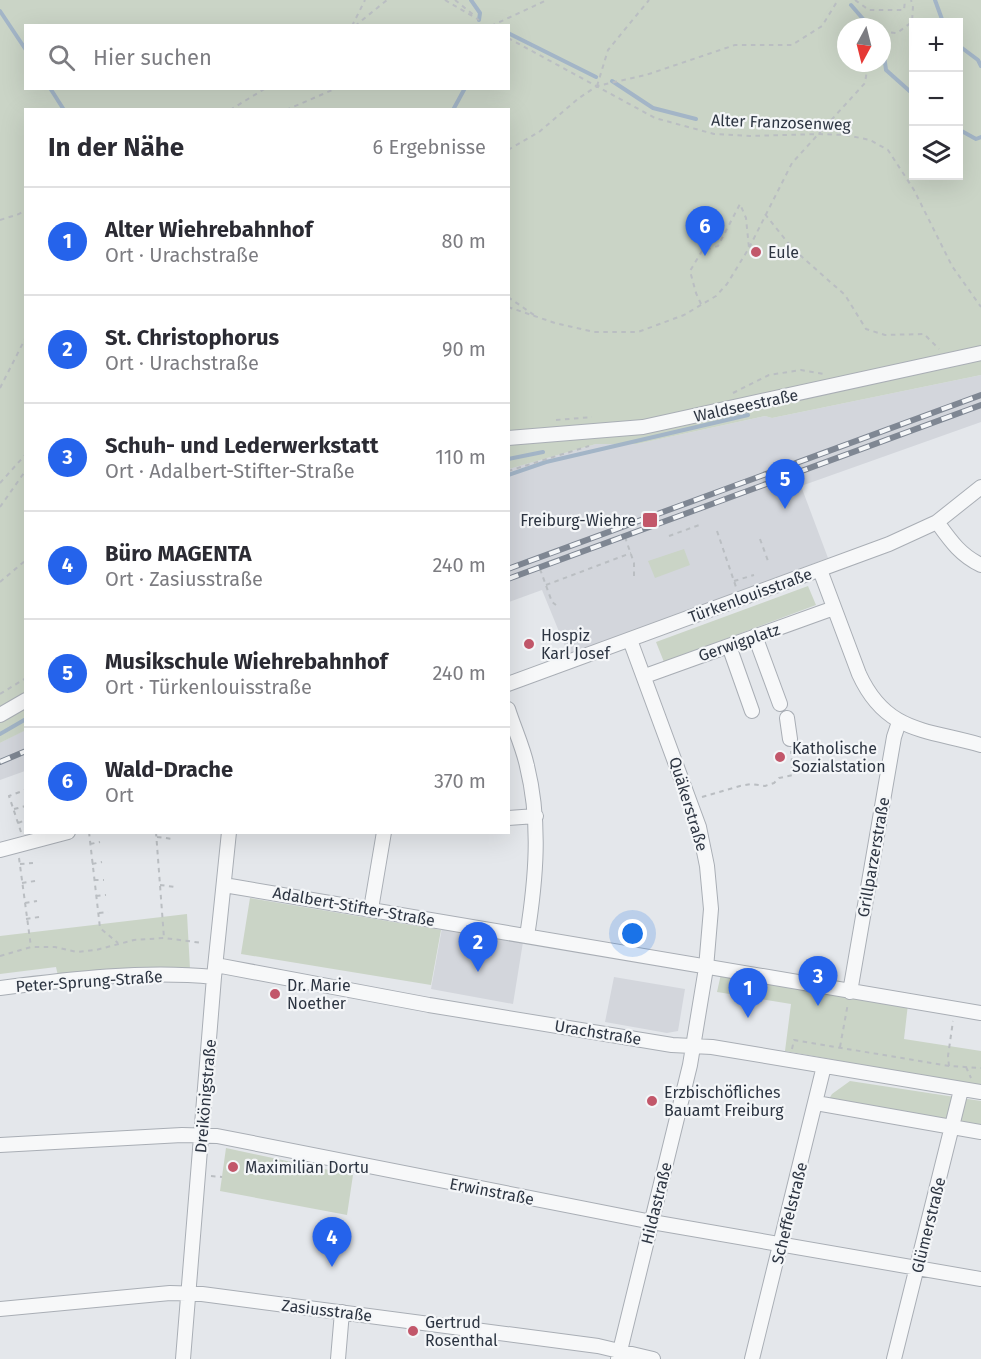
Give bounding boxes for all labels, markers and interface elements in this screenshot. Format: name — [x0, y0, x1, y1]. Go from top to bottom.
north arrow — [837, 18, 891, 72]
map controls — [909, 18, 963, 180]
button: + — [909, 18, 963, 72]
search box — [24, 24, 510, 90]
icon: search — [45, 41, 78, 74]
text: Hier suchen — [93, 44, 212, 71]
button: − — [909, 72, 963, 126]
street label: Alter Franzosenweg — [711, 111, 852, 134]
button: layers — [909, 126, 963, 180]
text: In der Nähe — [48, 132, 184, 163]
text: 6 Ergebnisse — [373, 135, 486, 159]
pin: 6 — [686, 206, 724, 256]
text: Alter Wiehrebahnhof — [105, 216, 313, 243]
text: 1 — [63, 229, 72, 253]
text: 80 m — [441, 229, 486, 253]
text: Ort · Urachstraße — [105, 243, 259, 267]
place label: Eule — [768, 243, 799, 262]
marker: Eule — [749, 245, 763, 259]
text: St. Christophorus — [105, 324, 279, 351]
text: 2 — [62, 337, 73, 361]
text: 90 m — [442, 337, 486, 361]
text: Ort · Urachstraße — [105, 351, 259, 375]
street label: Waldseestraße — [692, 385, 800, 426]
text: Schuh- und Lederwerkstatt — [105, 432, 378, 459]
text: 3 — [62, 445, 73, 469]
text: 110 m — [435, 445, 486, 469]
text: Ort · Adalbert-Stifter-Straße — [105, 459, 355, 483]
pin: 5 — [766, 460, 804, 509]
place label: Freiburg-Wiehre — [520, 511, 636, 530]
marker: Freiburg-Wiehre — [641, 511, 659, 529]
text: Büro MAGENTA — [105, 540, 252, 567]
text: 4 — [62, 553, 73, 577]
text: 240 m — [432, 553, 486, 577]
street label: Türkenlouisstraße — [686, 564, 815, 627]
text: Ort · Zasiusstraße — [105, 567, 263, 591]
street label: Gerwigplatz — [696, 620, 782, 665]
place label: Hospiz Karl Josef — [541, 626, 612, 663]
marker: Hospiz Karl Josef — [522, 637, 536, 651]
text: Musikschule Wiehrebahnhof — [105, 648, 388, 675]
text: 5 — [62, 661, 73, 685]
text: 240 m — [432, 661, 486, 685]
text: Ort · Türkenlouisstraße — [105, 675, 312, 699]
place label: Katholische Sozialstation — [792, 739, 886, 776]
marker: Katholische Sozialstation — [773, 750, 787, 764]
street label: Quäkerstraße — [665, 755, 712, 854]
text: Wald-Drache — [105, 756, 233, 783]
text: 6 — [62, 769, 73, 793]
text: 370 m — [434, 769, 486, 793]
text: Ort — [105, 783, 134, 807]
street label: Grillparzerstraße — [854, 796, 893, 919]
street label: Adalbert-Stifter-Straße — [271, 883, 437, 930]
your location — [618, 919, 647, 948]
pin: 2 — [458, 922, 498, 972]
pin: 3 — [798, 956, 838, 1006]
street label: Peter-Sprung-Straße — [15, 967, 163, 996]
pin: 1 — [728, 968, 768, 1018]
place label: Dr. Marie Noether — [287, 976, 351, 1013]
marker: Dr. Marie Noether — [268, 987, 282, 1001]
street label: Urachstraße — [553, 1016, 643, 1049]
street label: Dreikönigstraße — [191, 1038, 220, 1154]
place label: Erzbischöfliches Bauamt Freiburg — [664, 1083, 784, 1120]
marker: Erzbischöfliches Bauamt Freiburg — [645, 1094, 659, 1108]
place label: Maximilian Dortu — [245, 1158, 369, 1177]
marker: Maximilian Dortu — [226, 1160, 240, 1174]
street label: Hildastraße — [637, 1160, 676, 1246]
street label: Scheffelstraße — [768, 1160, 811, 1266]
street label: Erwinstraße — [448, 1174, 536, 1209]
street label: Glümerstraße — [907, 1175, 950, 1275]
pin: 4 — [312, 1218, 352, 1267]
street label: Zasiusstraße — [281, 1296, 373, 1325]
place label: Gertrud Rosenthal — [425, 1313, 498, 1350]
marker: Gertrud Rosenthal — [406, 1324, 420, 1338]

